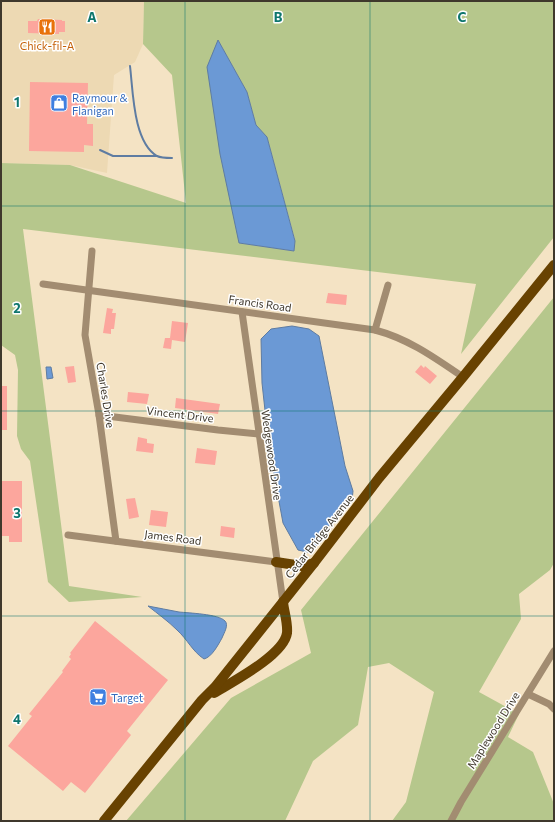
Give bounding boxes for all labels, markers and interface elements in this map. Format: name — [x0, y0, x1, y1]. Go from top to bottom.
text: A — [87, 9, 97, 25]
text: B — [274, 9, 283, 25]
text: C — [458, 9, 467, 25]
restaurant icon: Chick-fil-A — [37, 17, 57, 37]
place label: Chick-fil-A — [20, 39, 75, 52]
place label: Raymour & Flanigan — [72, 91, 128, 117]
shop icon: Raymour & Flanigan — [49, 93, 69, 113]
text: 1 — [14, 94, 20, 110]
street label: Francis Road — [228, 292, 292, 314]
text: 2 — [13, 300, 21, 316]
street label: Charles Drive — [94, 361, 118, 429]
street label: Vincent Drive — [146, 403, 214, 425]
street label: Wedgewood Drive — [259, 409, 285, 501]
street label: Cedar Bridge Avenue — [282, 491, 356, 581]
text: 3 — [13, 505, 21, 521]
street label: James Road — [144, 527, 202, 548]
supermarket icon: Target — [88, 687, 108, 707]
street label: Maplewood Drive — [464, 689, 522, 771]
place label: Target — [111, 691, 144, 704]
text: 4 — [13, 711, 21, 727]

